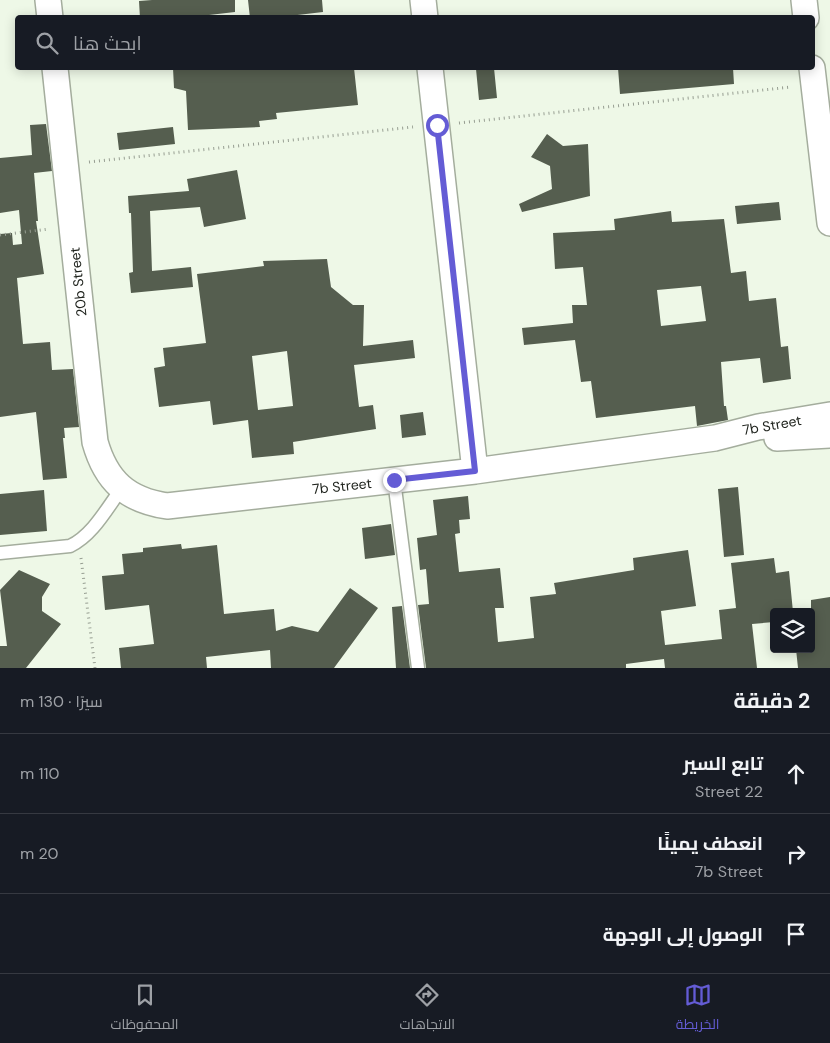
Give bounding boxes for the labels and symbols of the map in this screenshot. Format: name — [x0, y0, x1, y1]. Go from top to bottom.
route start — [426, 114, 449, 137]
street label: 20b Street — [65, 246, 91, 318]
street label: 7b Street — [741, 411, 803, 439]
route end — [383, 469, 406, 492]
street label: 7b Street — [311, 474, 373, 498]

